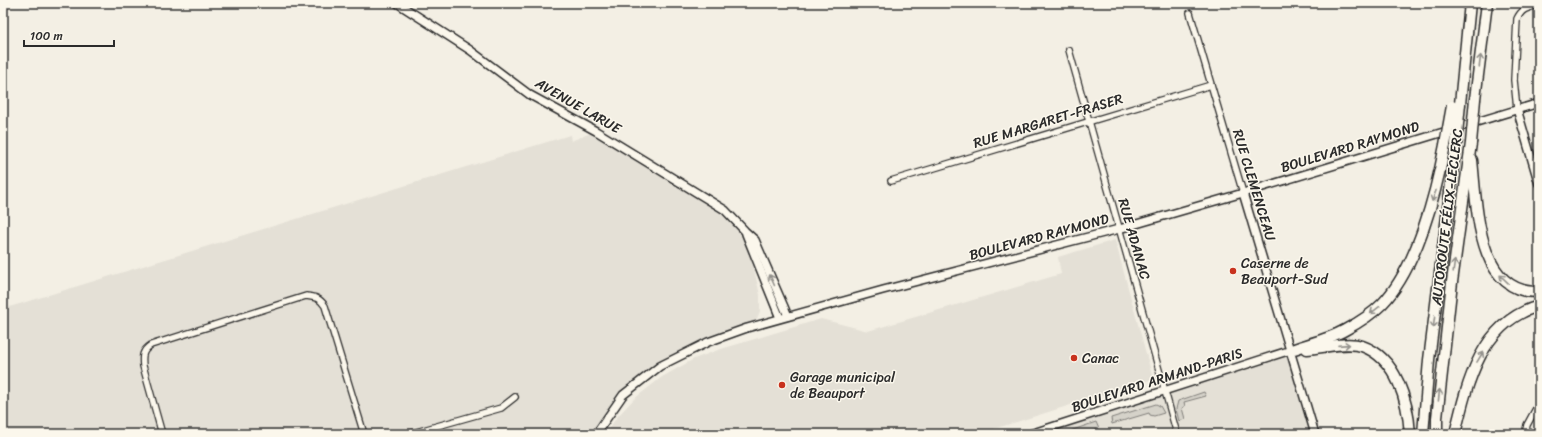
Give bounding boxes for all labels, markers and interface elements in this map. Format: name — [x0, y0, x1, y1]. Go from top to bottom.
scale bar — [24, 22, 114, 48]
text: 100 m — [30, 25, 63, 47]
one-way arrow — [1476, 55, 1484, 68]
street label: AVENUE LARUE — [529, 71, 627, 141]
street label: RUE MARGARET-FRASER — [970, 86, 1126, 156]
street label: BOULEVARD RAYMOND — [1278, 114, 1423, 180]
street label: RUE CLEMENCEAU — [1225, 126, 1283, 245]
street label: AUTOROUTE FÉLIX-LECLERC — [1424, 127, 1470, 308]
one-way arrow — [1429, 190, 1437, 202]
street label: RUE ADANAC — [1110, 195, 1158, 283]
street label: BOULEVARD RAYMOND — [966, 206, 1112, 268]
place label: Caserne de Beauport-Sud — [1241, 251, 1329, 292]
one-way arrow — [1450, 260, 1458, 273]
marker: Caserne de Beauport-Sud — [1228, 266, 1238, 276]
one-way arrow — [1499, 274, 1509, 284]
one-way arrow — [768, 275, 775, 287]
one-way arrow — [1369, 306, 1380, 314]
one-way arrow — [1430, 315, 1438, 328]
street label: BOULEVARD ARMAND-PARIS — [1068, 340, 1246, 419]
one-way arrow — [1337, 342, 1350, 349]
place label: Canac — [1082, 346, 1119, 371]
one-way arrow — [1476, 351, 1484, 363]
marker: Canac — [1069, 353, 1079, 363]
place label: Garage municipal de Beauport — [790, 365, 896, 406]
marker: Garage municipal de Beauport — [777, 380, 787, 390]
one-way arrow — [1435, 389, 1443, 402]

